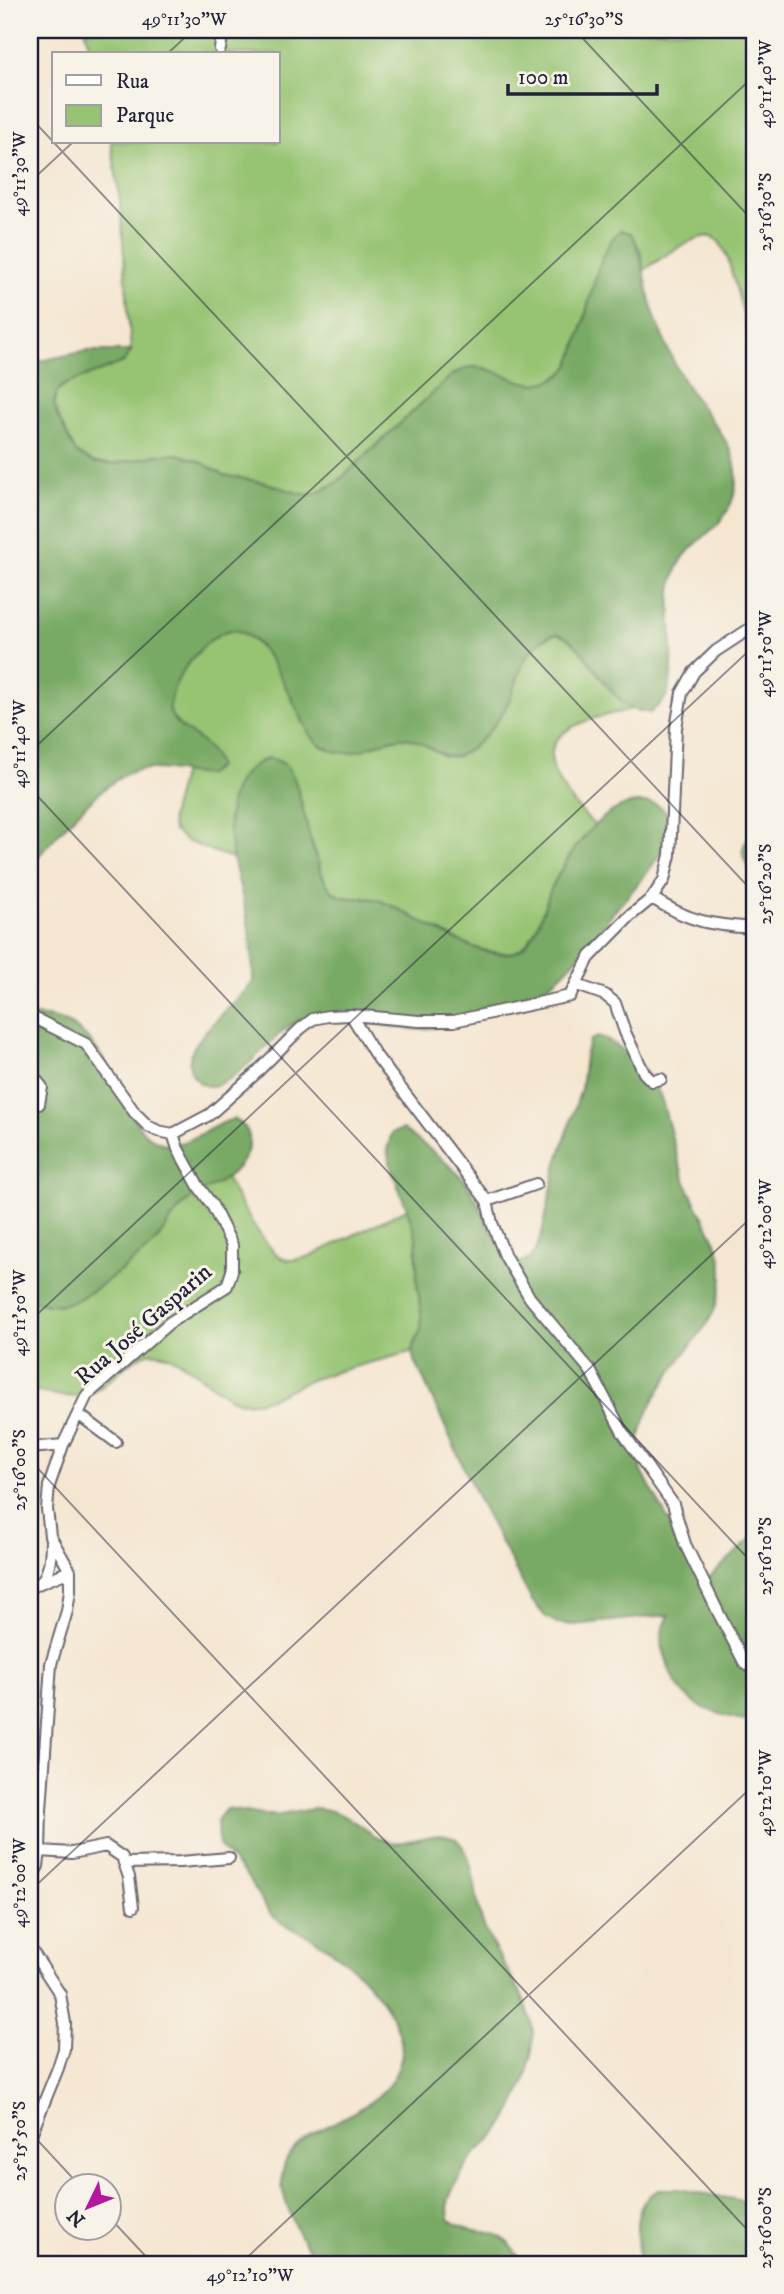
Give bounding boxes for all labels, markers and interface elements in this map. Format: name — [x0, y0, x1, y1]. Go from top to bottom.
text: 49°11'30"W — [142, 9, 227, 31]
text: 25°16'30"S — [545, 9, 623, 31]
text: 49°11'40"W — [755, 39, 777, 128]
legend — [52, 52, 280, 144]
scale bar — [508, 52, 656, 96]
text: 100 m — [518, 65, 569, 91]
text: Rua — [116, 69, 149, 95]
text: Parque — [116, 103, 174, 129]
text: 49°11'30"W — [9, 131, 31, 216]
text: 25°16'30"S — [755, 173, 777, 251]
text: 49°11'50"W — [755, 610, 777, 697]
text: 49°11'40"W — [9, 699, 31, 788]
text: 25°16'20"S — [755, 844, 777, 924]
text: 49°12'00"W — [755, 1179, 777, 1269]
street label: Rua José Gasparin — [69, 1257, 219, 1392]
text: 49°11'50"W — [9, 1269, 31, 1356]
text: 25°16'00"S — [9, 1429, 31, 1511]
text: 25°16'10"S — [755, 1517, 777, 1595]
text: 49°12'10"W — [755, 1749, 777, 1836]
text: 49°12'00"W — [9, 1838, 31, 1928]
text: 25°15'50"S — [9, 2101, 31, 2181]
north arrow — [52, 2172, 122, 2242]
text: 25°16'00"S — [755, 2187, 777, 2269]
text: N — [63, 2204, 90, 2231]
text: 49°12'10"W — [207, 2265, 294, 2287]

